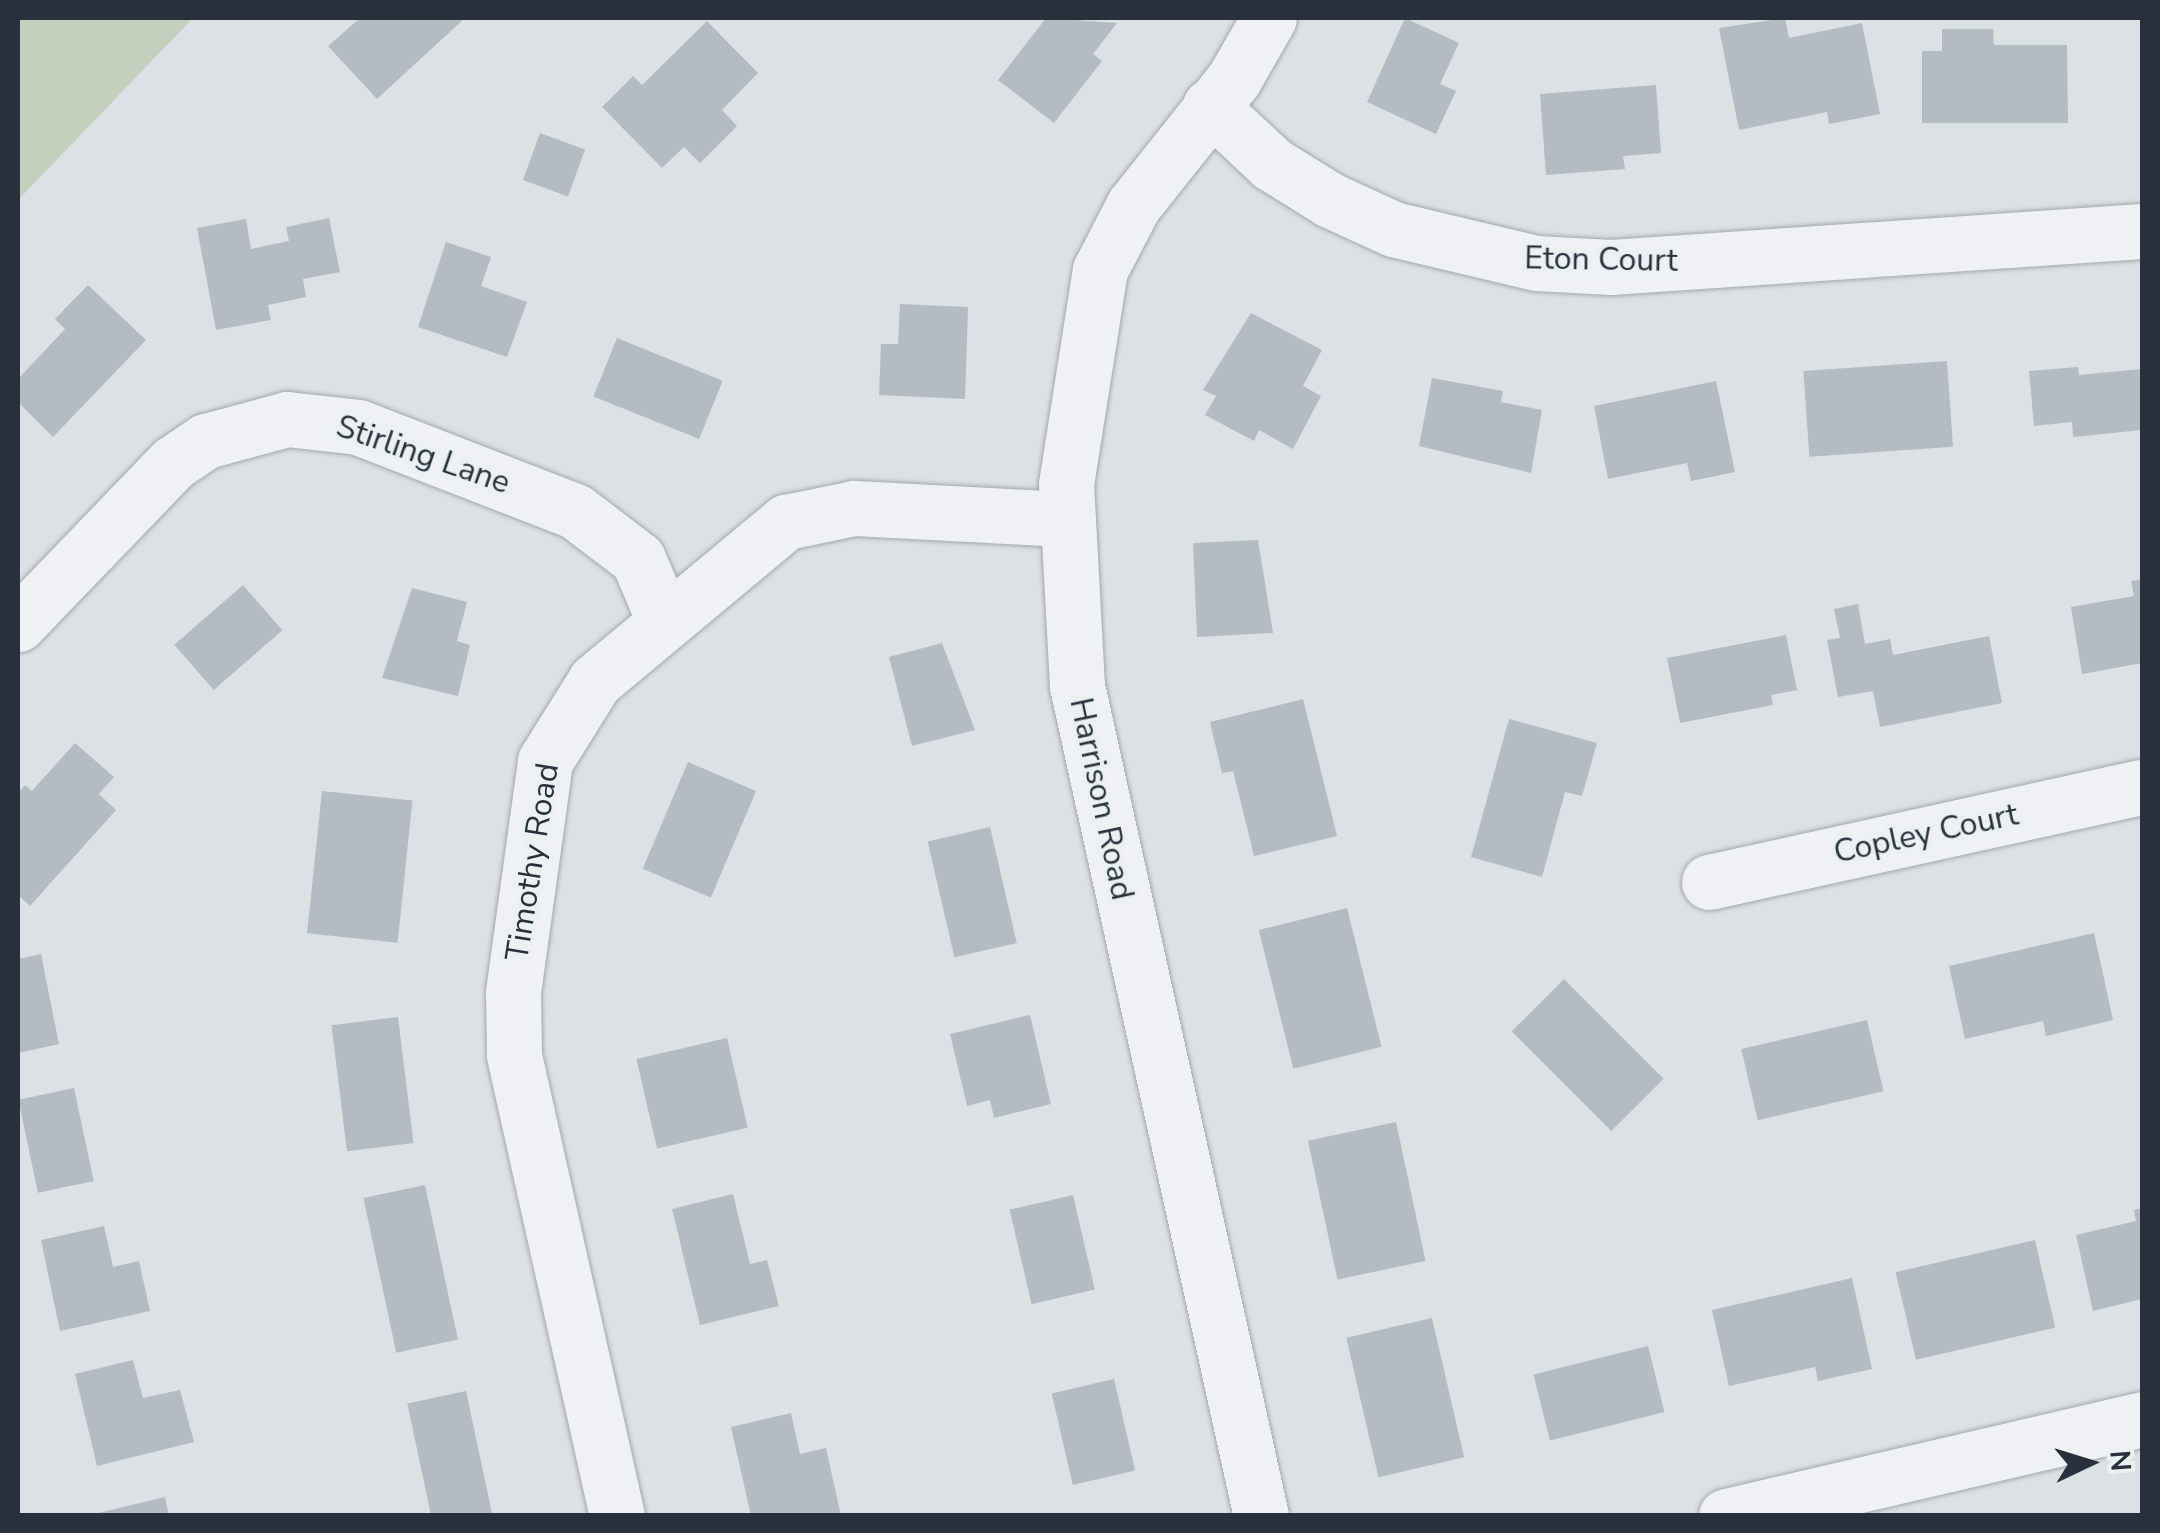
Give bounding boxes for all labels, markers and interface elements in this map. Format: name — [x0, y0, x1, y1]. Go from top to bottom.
street label: Eton Court — [1524, 239, 1678, 281]
street label: Stirling Lane — [331, 407, 515, 503]
street label: Harrison Road — [1061, 694, 1141, 904]
street label: Timothy Road — [498, 760, 568, 964]
street label: Copley Court — [1830, 796, 2022, 872]
north arrow — [2040, 1413, 2140, 1513]
text: N — [2100, 1449, 2140, 1473]

